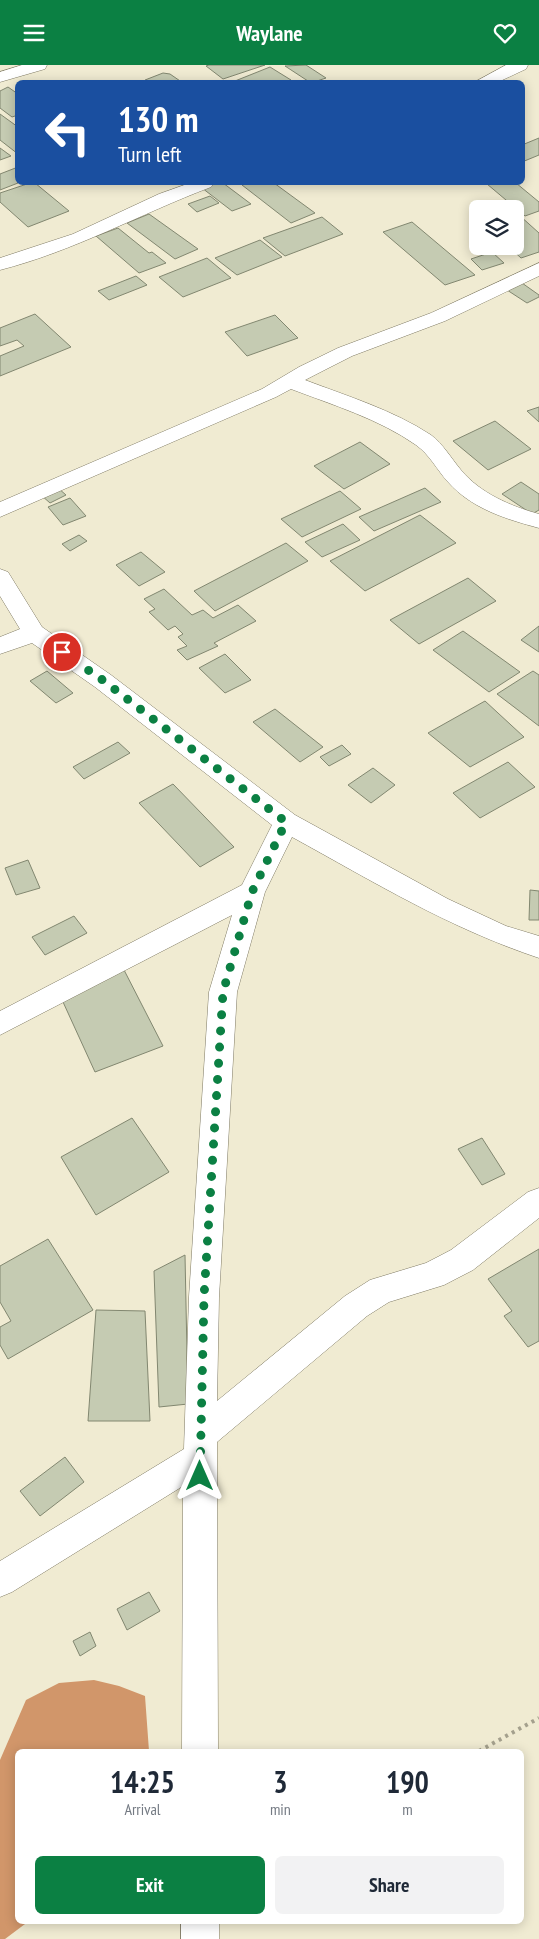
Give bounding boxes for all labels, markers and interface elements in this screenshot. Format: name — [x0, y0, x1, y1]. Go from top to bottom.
icon: menu — [20, 19, 48, 47]
text: Waylane — [236, 19, 303, 47]
icon: heart — [491, 19, 519, 47]
text: 130 m — [118, 96, 199, 142]
icon: left — [35, 100, 100, 165]
text: Turn left — [118, 140, 182, 168]
map controls — [469, 200, 524, 255]
button: layers — [469, 200, 524, 255]
pin — [41, 631, 83, 673]
icon: arrive — [48, 638, 76, 666]
position arrow — [173, 1449, 225, 1501]
text: 14:25 — [110, 1762, 175, 1801]
text: 3 — [273, 1762, 288, 1801]
text: 190 — [386, 1762, 429, 1801]
text: Arrival — [124, 1799, 161, 1819]
text: min — [270, 1799, 291, 1819]
text: m — [402, 1799, 413, 1819]
button: Exit — [35, 1856, 265, 1914]
button: Share — [275, 1856, 504, 1914]

